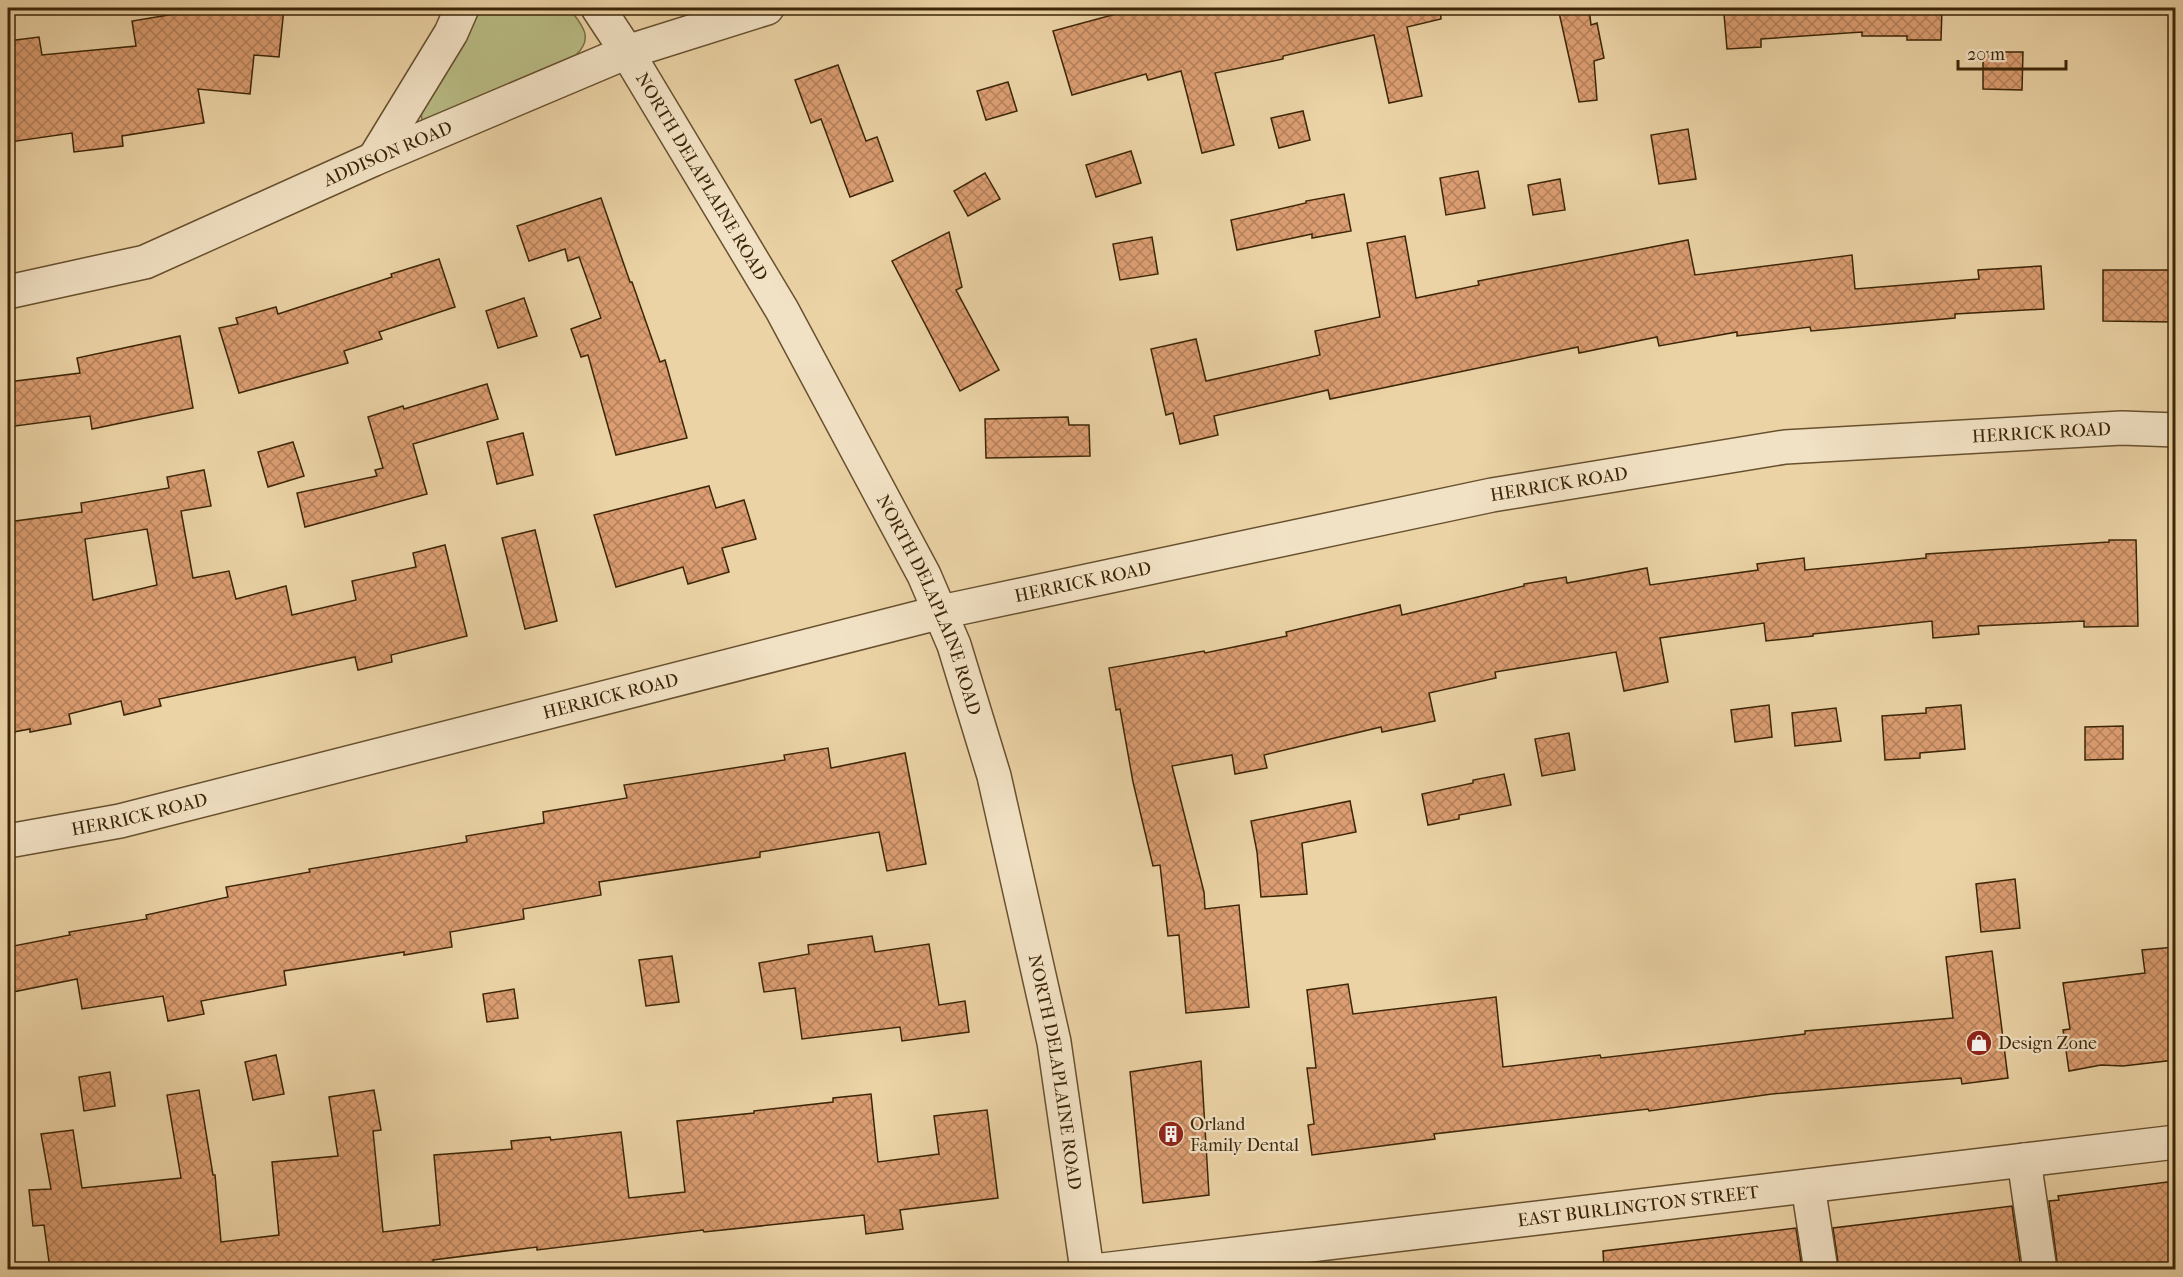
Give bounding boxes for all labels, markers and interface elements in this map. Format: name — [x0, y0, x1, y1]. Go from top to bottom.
scale bar — [1958, 33, 2066, 71]
text: 20 m — [1967, 44, 2005, 65]
street label: NORTH DELAPLAINE ROAD — [631, 69, 772, 285]
street label: ADDISON ROAD — [319, 117, 456, 192]
street label: HERRICK ROAD — [1971, 419, 2112, 447]
street label: HERRICK ROAD — [1489, 463, 1629, 506]
street label: NORTH DELAPLAINE ROAD — [872, 491, 985, 718]
street label: HERRICK ROAD — [1013, 558, 1153, 607]
street label: HERRICK ROAD — [541, 669, 681, 724]
street label: HERRICK ROAD — [70, 789, 210, 841]
street label: NORTH DELAPLAINE ROAD — [1024, 953, 1085, 1191]
shop icon: Design Zone — [1964, 1028, 1994, 1058]
place label: Design Zone — [1998, 1033, 2097, 1054]
place label: Orland Family Dental — [1190, 1114, 1299, 1156]
building icon: Orland Family Dental — [1156, 1119, 1186, 1149]
street label: EAST BURLINGTON STREET — [1516, 1182, 1761, 1231]

